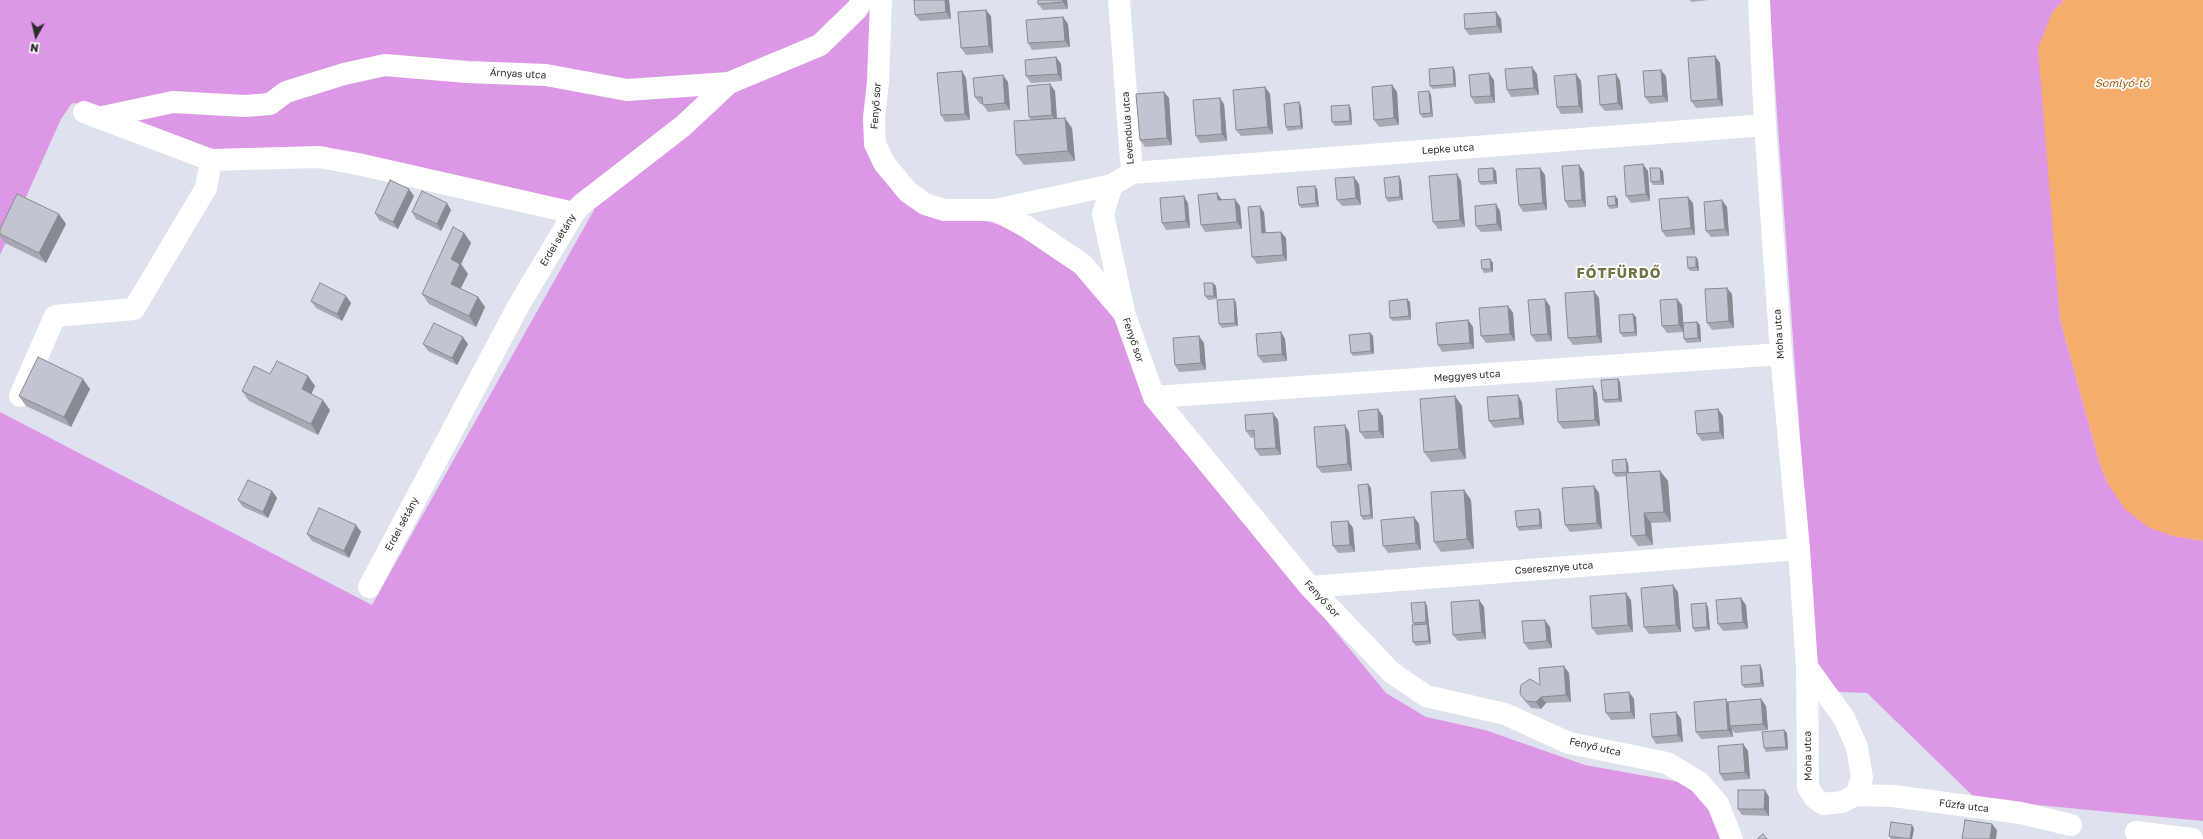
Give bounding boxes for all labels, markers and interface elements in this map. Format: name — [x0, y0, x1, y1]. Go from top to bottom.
north arrow — [16, 16, 56, 56]
text: N — [29, 41, 39, 55]
street label: Árnyas utca — [489, 67, 547, 81]
water label: Somlyó-tó — [2095, 77, 2149, 91]
street label: Fenyő sor — [868, 82, 884, 130]
street label: Levendula utca — [1119, 91, 1137, 165]
street label: Lepke utca — [1421, 141, 1475, 157]
street label: Erdei sétány — [538, 211, 578, 269]
district label: FÓTFÜRDŐ — [1576, 266, 1662, 282]
street label: Moha utca — [1771, 309, 1787, 359]
street label: Fenyő sor — [1120, 316, 1146, 364]
street label: Meggyes utca — [1433, 368, 1501, 384]
street label: Erdei sétány — [383, 495, 421, 553]
street label: Cseresznye utca — [1514, 559, 1594, 577]
street label: Fenyő sor — [1302, 578, 1342, 620]
street label: Moha utca — [1802, 731, 1814, 781]
street label: Fenyő utca — [1568, 735, 1622, 759]
street label: Fűzfa utca — [1938, 797, 1990, 815]

